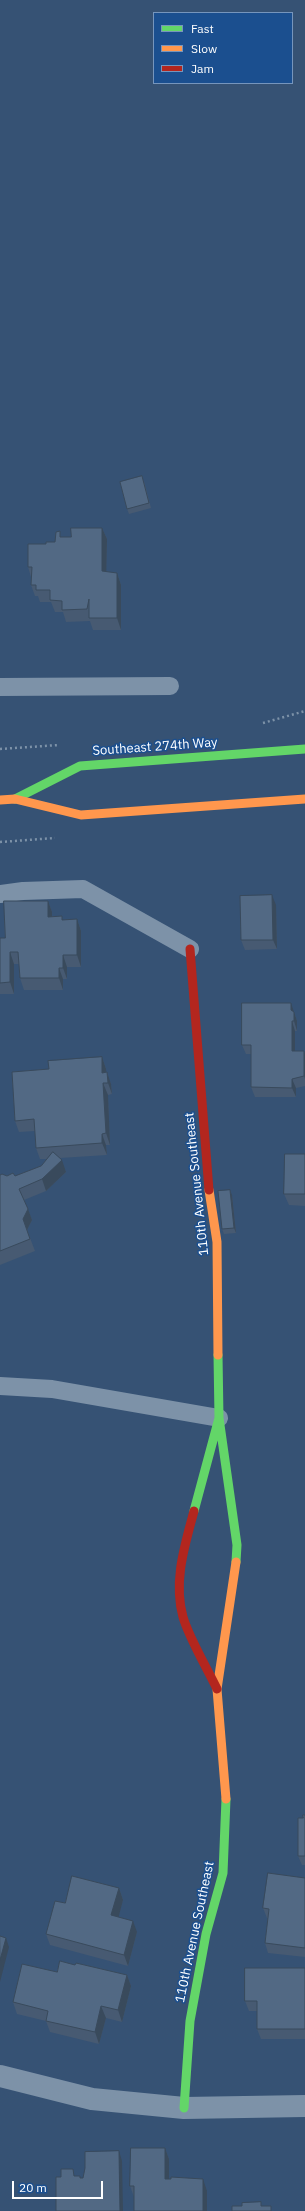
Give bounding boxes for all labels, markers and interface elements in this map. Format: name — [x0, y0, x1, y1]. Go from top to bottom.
legend — [153, 12, 293, 84]
text: Fast — [191, 21, 214, 36]
text: Slow — [191, 41, 217, 56]
text: Jam — [191, 61, 214, 76]
street label: Southeast 274th Way — [92, 735, 218, 759]
street label: 110th Avenue Southeast — [182, 1112, 212, 1256]
street label: 110th Avenue Southeast — [172, 1860, 218, 2004]
scale bar — [14, 2173, 105, 2199]
text: 20 m — [19, 2180, 47, 2195]

